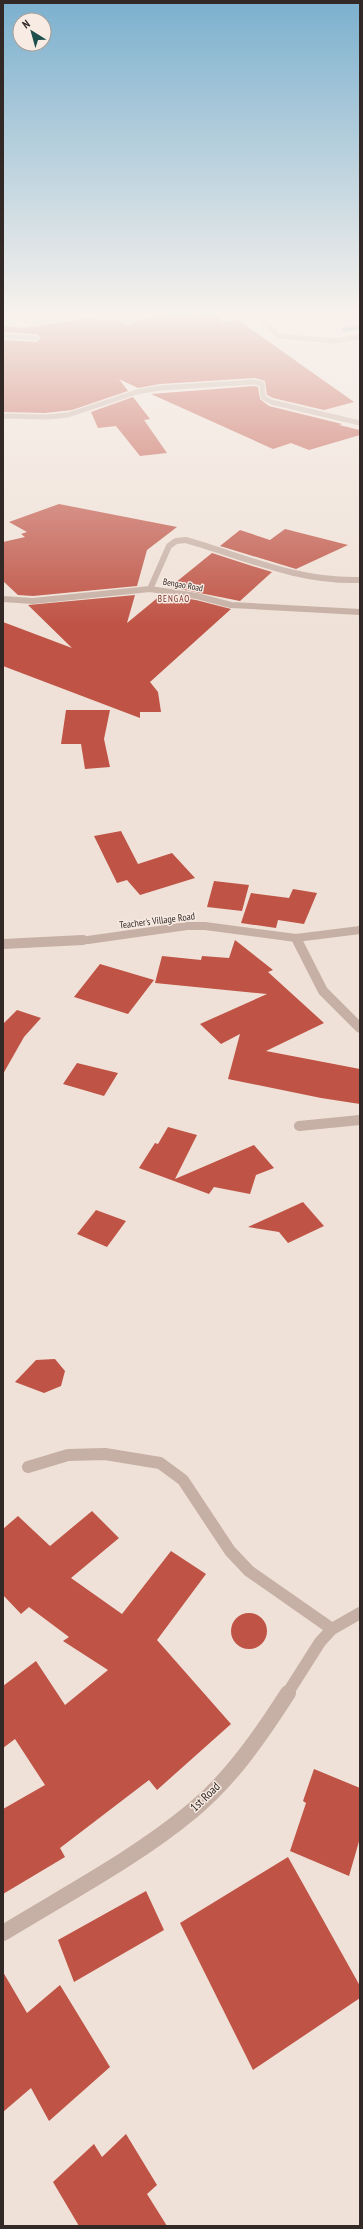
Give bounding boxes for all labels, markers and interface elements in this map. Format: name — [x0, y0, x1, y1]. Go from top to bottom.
north arrow — [12, 12, 52, 52]
text: N — [19, 17, 33, 31]
street label: Bengao Road — [162, 576, 204, 593]
district label: BENGAO — [158, 593, 190, 604]
street label: Teacher's Village Road — [119, 909, 196, 932]
street label: 1st Road — [187, 1779, 223, 1814]

